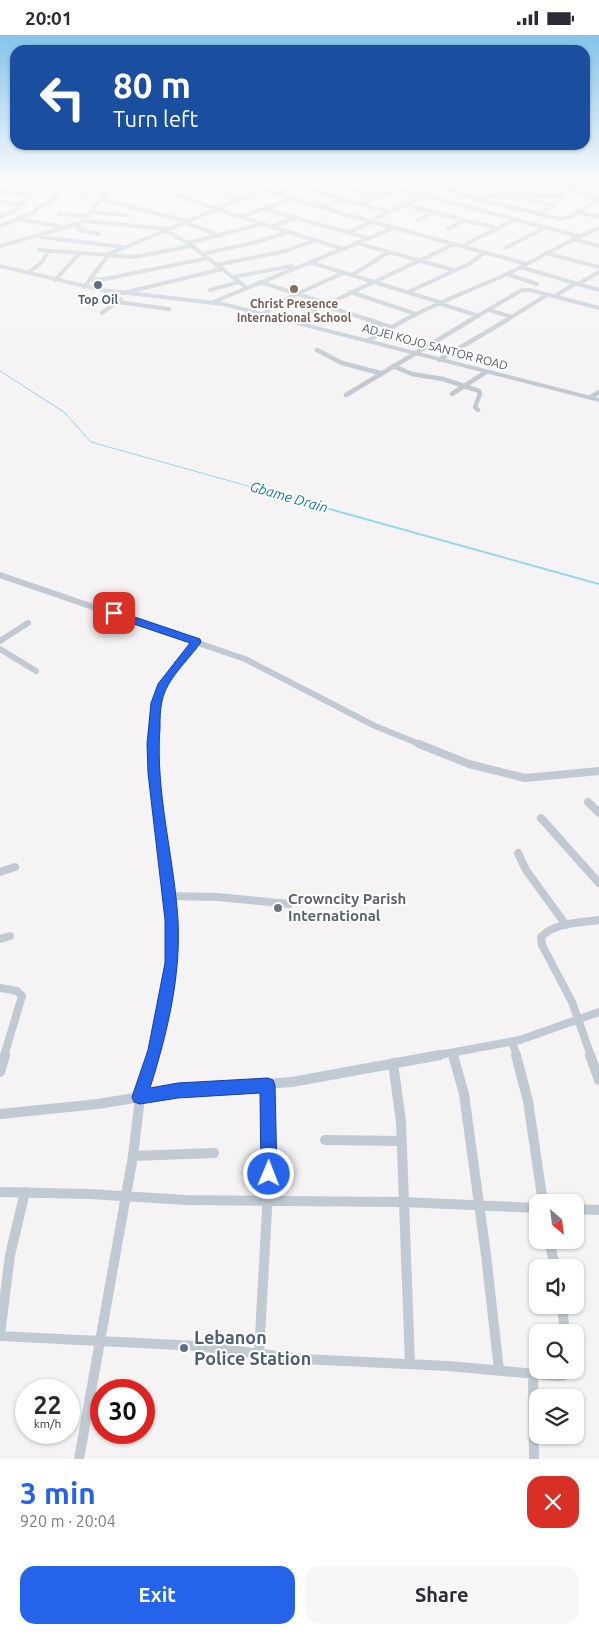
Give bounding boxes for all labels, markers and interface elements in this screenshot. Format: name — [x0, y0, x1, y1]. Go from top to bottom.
text: 20:01 — [25, 7, 73, 29]
icon: left — [30, 65, 95, 130]
text: 80 m — [113, 65, 191, 105]
text: Turn left — [113, 106, 198, 131]
marker: Top Oil — [92, 279, 104, 291]
marker: Christ Presence International School — [288, 283, 300, 295]
place label: Top Oil — [78, 293, 118, 306]
place label: Christ Presence International School — [237, 297, 352, 324]
street label: ADJEI KOJO SANTOR ROAD — [361, 321, 509, 372]
water label: Gbame Drain — [248, 478, 330, 516]
pin — [93, 592, 135, 634]
icon: arrive — [100, 599, 128, 627]
place label: Crowncity Parish International — [288, 890, 406, 924]
marker: Crowncity Parish International — [272, 902, 284, 914]
position arrow — [242, 1147, 294, 1199]
north arrow — [529, 1194, 584, 1249]
map controls — [529, 1194, 584, 1444]
button: sound — [529, 1259, 584, 1314]
button: search — [529, 1324, 584, 1379]
place label: Lebanon Police Station — [194, 1327, 311, 1368]
marker: Lebanon Police Station — [178, 1342, 190, 1354]
speed limit sign: 30 — [90, 1379, 155, 1444]
button: layers — [529, 1389, 584, 1444]
text: 22 — [33, 1391, 62, 1419]
text: km/h — [34, 1417, 61, 1430]
text: 3 min — [20, 1476, 96, 1510]
button: close — [527, 1476, 579, 1528]
text: 920 m · 20:04 — [20, 1512, 116, 1530]
button: Exit — [20, 1566, 295, 1624]
button: Share — [305, 1566, 579, 1624]

